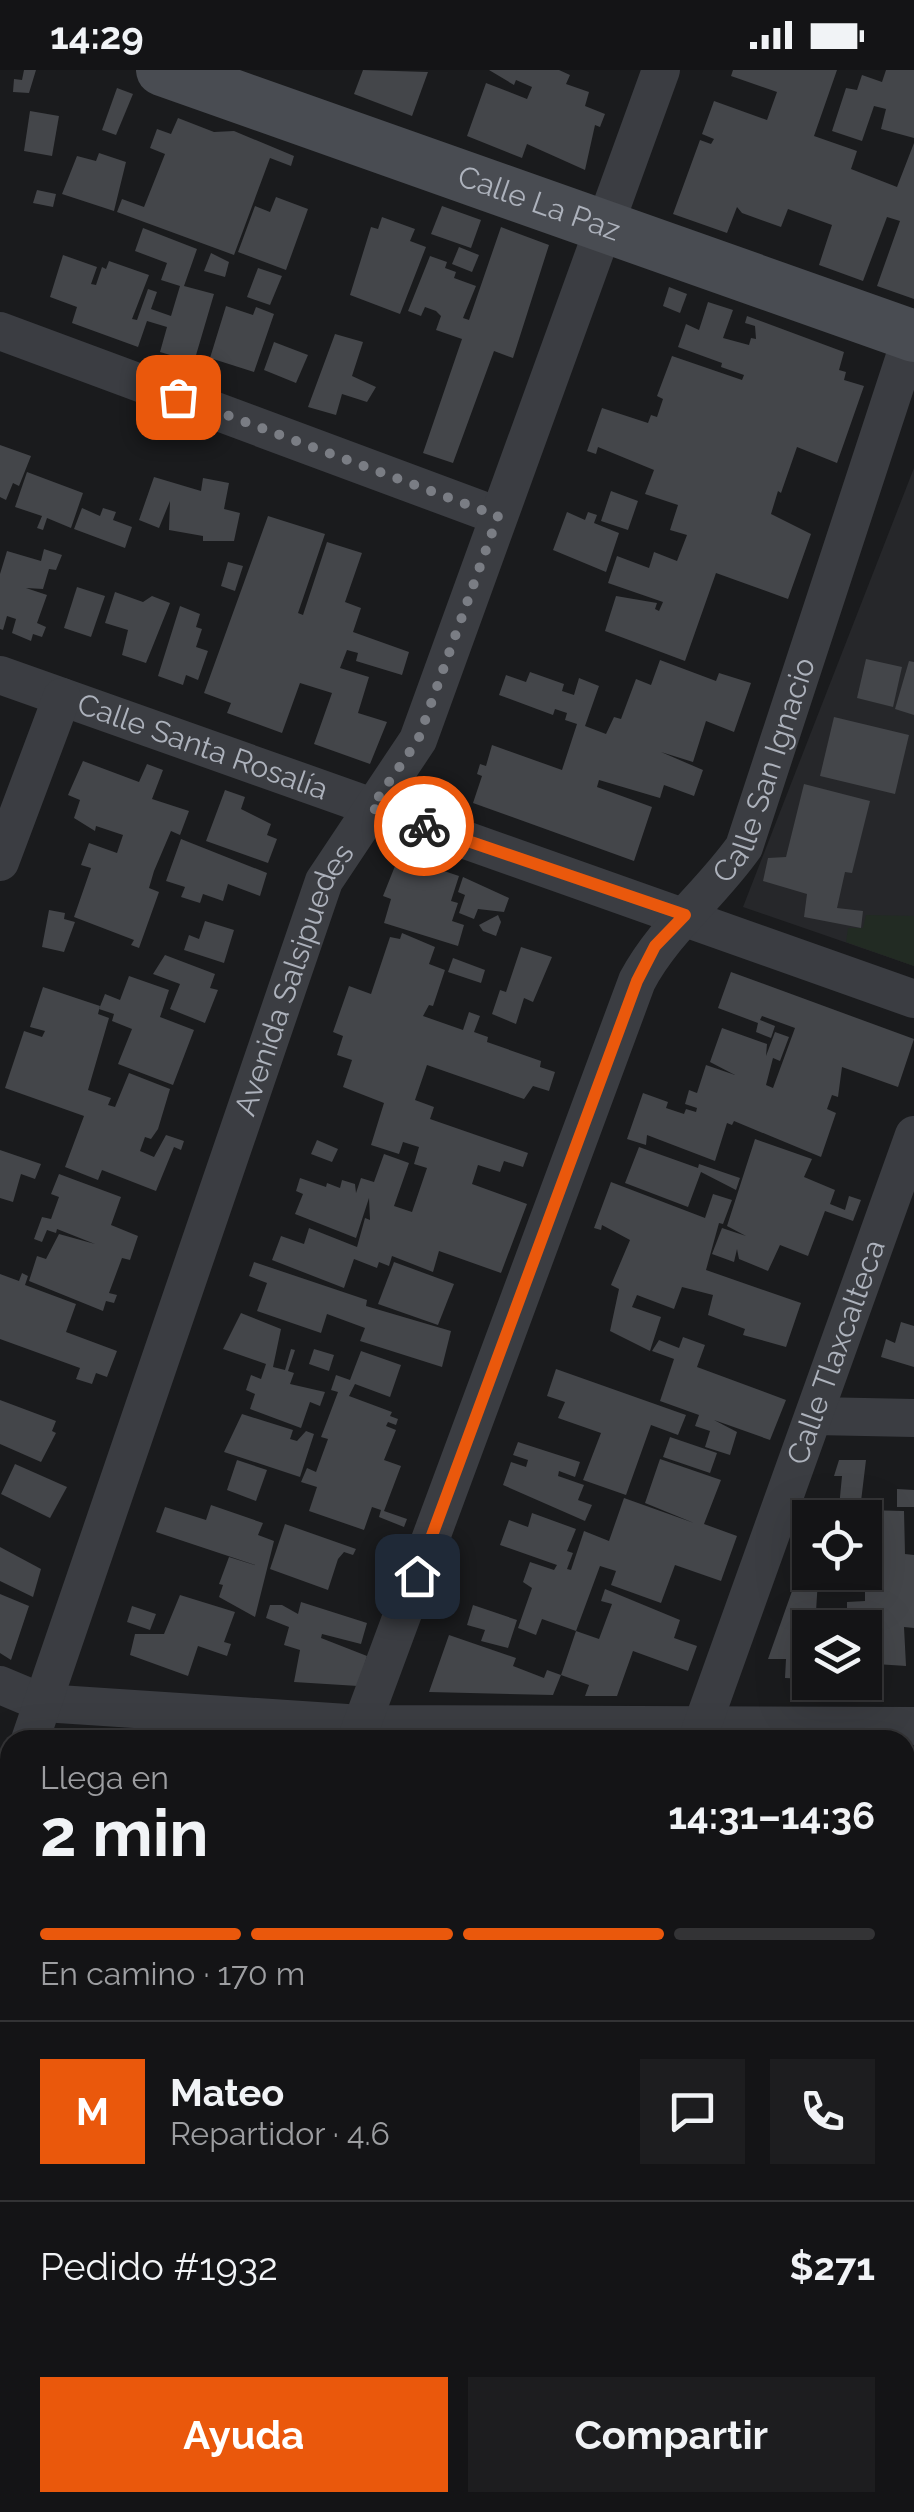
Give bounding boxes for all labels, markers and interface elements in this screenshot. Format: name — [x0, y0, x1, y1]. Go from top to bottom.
text: 14:29 — [50, 13, 144, 58]
street label: Calle La Paz — [453, 158, 625, 248]
pin — [136, 355, 221, 440]
icon: bag — [151, 370, 206, 425]
street label: Calle San Ignacio — [705, 653, 822, 890]
street label: Calle Santa Rosalía — [73, 686, 333, 807]
courier — [374, 776, 474, 876]
icon: bike — [397, 799, 452, 854]
street label: Avenida Salsipuedes — [227, 837, 361, 1120]
street label: Calle Tlaxcalteca — [779, 1235, 892, 1469]
map controls — [792, 1500, 882, 1700]
button: locate — [792, 1500, 882, 1590]
pin — [375, 1534, 460, 1619]
icon: home — [390, 1549, 445, 1604]
button: layers — [792, 1610, 882, 1700]
text: Llega en — [40, 1759, 169, 1796]
text: 14:31–14:36 — [668, 1793, 875, 1838]
text: 2 min — [40, 1795, 209, 1871]
text: En camino · 170 m — [40, 1955, 305, 1992]
button: chat — [640, 2059, 745, 2164]
button: phone — [770, 2059, 875, 2164]
text: Mateo — [170, 2070, 284, 2115]
text: M — [76, 2089, 109, 2134]
text: Repartidor · 4.6 — [170, 2115, 390, 2152]
text: Pedido #1932 — [40, 2244, 278, 2289]
text: $271 — [789, 2244, 875, 2289]
button: Ayuda — [40, 2377, 448, 2492]
button: Compartir — [468, 2377, 875, 2492]

